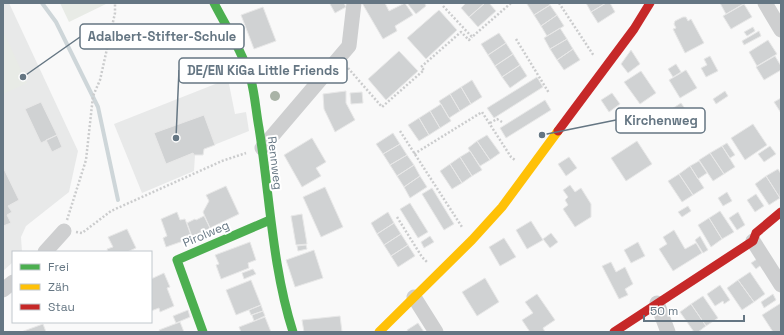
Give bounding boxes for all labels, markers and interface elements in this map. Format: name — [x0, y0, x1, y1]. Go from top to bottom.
callout: Adalbert-Stifter-Schule — [80, 24, 244, 49]
text: Adalbert-Stifter-Schule — [88, 28, 236, 45]
callout: DE/EN KiGa Little Friends — [179, 58, 347, 83]
text: DE/EN KiGa Little Friends — [187, 62, 339, 79]
callout: Kirchenweg — [616, 108, 705, 133]
text: Kirchenweg — [624, 112, 698, 129]
street label: Rennweg — [264, 135, 286, 191]
street label: Pirolweg — [180, 217, 232, 251]
legend — [12, 251, 152, 323]
text: Frei — [48, 259, 69, 275]
text: Zäh — [48, 279, 69, 295]
scale bar — [644, 297, 744, 323]
text: Stau — [48, 299, 75, 315]
text: 50 m — [650, 303, 678, 319]

